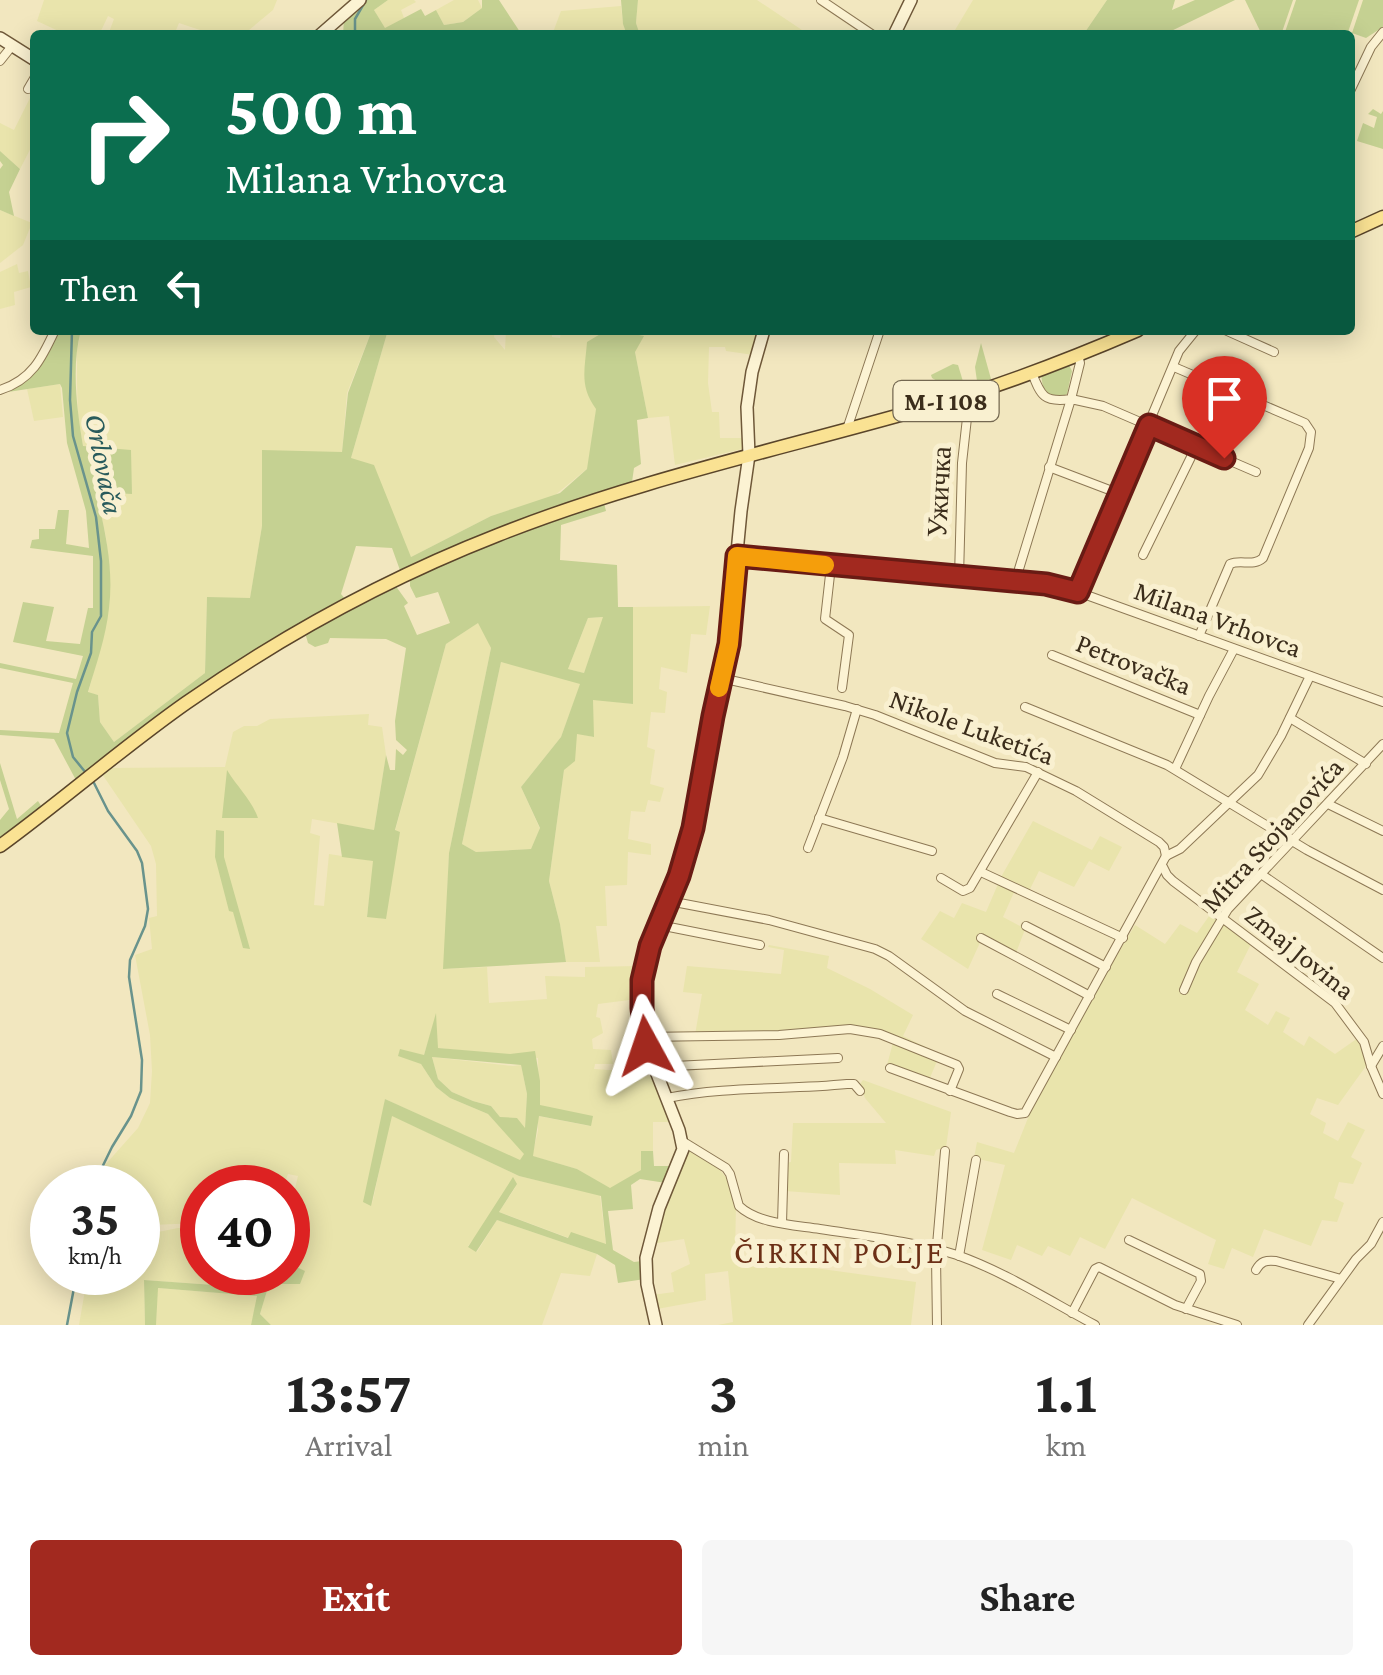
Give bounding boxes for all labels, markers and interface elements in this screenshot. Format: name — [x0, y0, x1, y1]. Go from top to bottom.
icon: right — [60, 70, 190, 200]
text: 500 m — [225, 71, 417, 149]
text: Milana Vrhovca — [225, 153, 507, 203]
icon: left — [158, 260, 213, 315]
text: Then — [60, 267, 138, 309]
pin — [1182, 356, 1267, 459]
icon: arrive — [1197, 371, 1252, 426]
road number: M-I 108 — [894, 381, 998, 421]
water label: Orlovača — [79, 411, 131, 517]
street label: Ужичка — [921, 445, 957, 538]
street label: Milana Vrhovca — [1130, 574, 1306, 664]
street label: Petrovačka — [1072, 627, 1196, 701]
street label: Nikole Luketića — [885, 683, 1059, 771]
street label: Mitra Stojanovića — [1195, 751, 1350, 919]
street label: Zmaj Jovina — [1239, 898, 1361, 1006]
position arrow — [594, 994, 698, 1098]
speed limit sign: 40 — [180, 1165, 310, 1295]
text: 35 — [71, 1190, 119, 1246]
district label: ČIRKIN POLJE — [734, 1234, 946, 1270]
text: km/h — [68, 1242, 122, 1269]
text: 13:57 — [286, 1358, 412, 1425]
text: 3 — [709, 1358, 738, 1425]
text: 1.1 — [1035, 1358, 1097, 1425]
text: Arrival — [305, 1427, 392, 1463]
text: min — [698, 1427, 749, 1463]
text: km — [1046, 1427, 1087, 1463]
button: Exit — [30, 1540, 682, 1655]
button: Share — [702, 1540, 1353, 1655]

